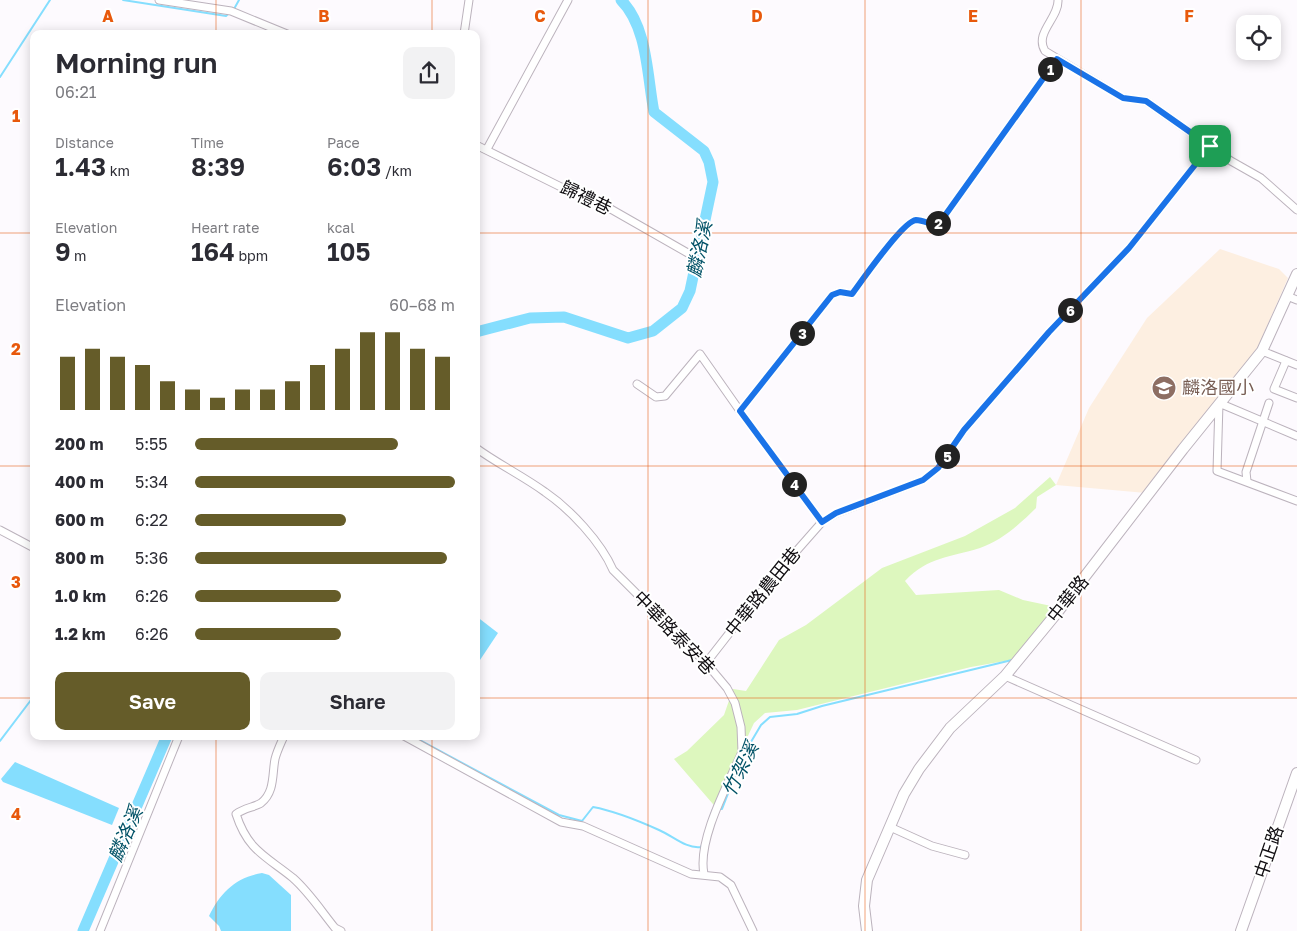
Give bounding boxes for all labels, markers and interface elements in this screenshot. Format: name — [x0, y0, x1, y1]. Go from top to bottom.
text: A — [102, 6, 114, 26]
text: B — [318, 6, 330, 26]
text: C — [534, 6, 546, 26]
text: D — [751, 6, 763, 26]
text: E — [968, 6, 978, 26]
text: F — [1184, 6, 1194, 26]
map controls — [1236, 15, 1281, 60]
button: locate — [1236, 15, 1281, 60]
text: Morning run — [55, 46, 218, 79]
button: share — [403, 47, 455, 99]
pin: 1 — [1038, 56, 1062, 82]
text: 1 — [1047, 61, 1054, 78]
text: 06:21 — [55, 82, 96, 102]
text: 1 — [12, 106, 20, 126]
pin — [1189, 125, 1231, 167]
icon: arrive — [1196, 132, 1224, 160]
text: Distance — [55, 134, 114, 151]
text: Time — [191, 134, 224, 151]
text: Pace — [327, 134, 360, 151]
text: 1.43 — [55, 151, 106, 182]
text: 8:39 — [191, 151, 245, 182]
text: 6:03 — [327, 151, 381, 182]
text: km — [106, 162, 130, 179]
text: /km — [381, 162, 412, 179]
street label: 歸禮巷 — [557, 175, 616, 219]
pin: 2 — [926, 210, 950, 236]
text: 2 — [934, 215, 943, 232]
water label: 麟洛溪 — [681, 216, 716, 279]
text: Elevation — [55, 219, 117, 236]
text: Heart rate — [191, 219, 259, 236]
text: kcal — [327, 219, 355, 236]
text: 9 — [55, 236, 71, 267]
text: 164 — [191, 236, 235, 267]
text: 105 — [327, 236, 371, 267]
text: m — [71, 247, 87, 264]
text: bpm — [235, 247, 268, 264]
text: Elevation — [55, 295, 126, 315]
text: 60–68 m — [389, 295, 455, 315]
pin: 6 — [1058, 298, 1082, 322]
text: 6 — [1066, 302, 1075, 319]
pin: 3 — [790, 320, 814, 346]
text: 3 — [798, 325, 807, 342]
text: 2 — [11, 339, 21, 359]
school or university icon: 麟洛國小 — [1151, 375, 1177, 401]
place label: 麟洛國小 — [1182, 376, 1254, 398]
text: 200 m — [55, 434, 104, 454]
text: 5:55 — [135, 434, 168, 454]
pin: 5 — [934, 444, 960, 468]
text: 5 — [943, 448, 952, 465]
text: 400 m — [55, 472, 104, 492]
text: 5:34 — [135, 472, 168, 492]
pin: 4 — [782, 472, 806, 496]
text: 4 — [790, 476, 799, 493]
text: 600 m — [55, 510, 104, 530]
text: 6:22 — [135, 510, 168, 530]
street label: 中華路農田巷 — [720, 542, 805, 640]
text: 800 m — [55, 548, 104, 568]
text: 5:36 — [135, 548, 168, 568]
street label: 中華路 — [1042, 570, 1093, 626]
text: 3 — [11, 572, 21, 592]
text: 1.0 km — [55, 586, 106, 606]
text: 6:26 — [135, 586, 168, 606]
street label: 中華路泰安巷 — [629, 586, 720, 679]
text: 1.2 km — [55, 624, 105, 644]
text: 6:26 — [135, 624, 168, 644]
button: Save — [55, 672, 250, 730]
button: Share — [260, 672, 455, 730]
water label: 竹架溪 — [717, 735, 764, 799]
water label: 麟洛溪 — [103, 800, 147, 865]
text: 4 — [11, 804, 21, 824]
street label: 中正路 — [1249, 823, 1287, 881]

